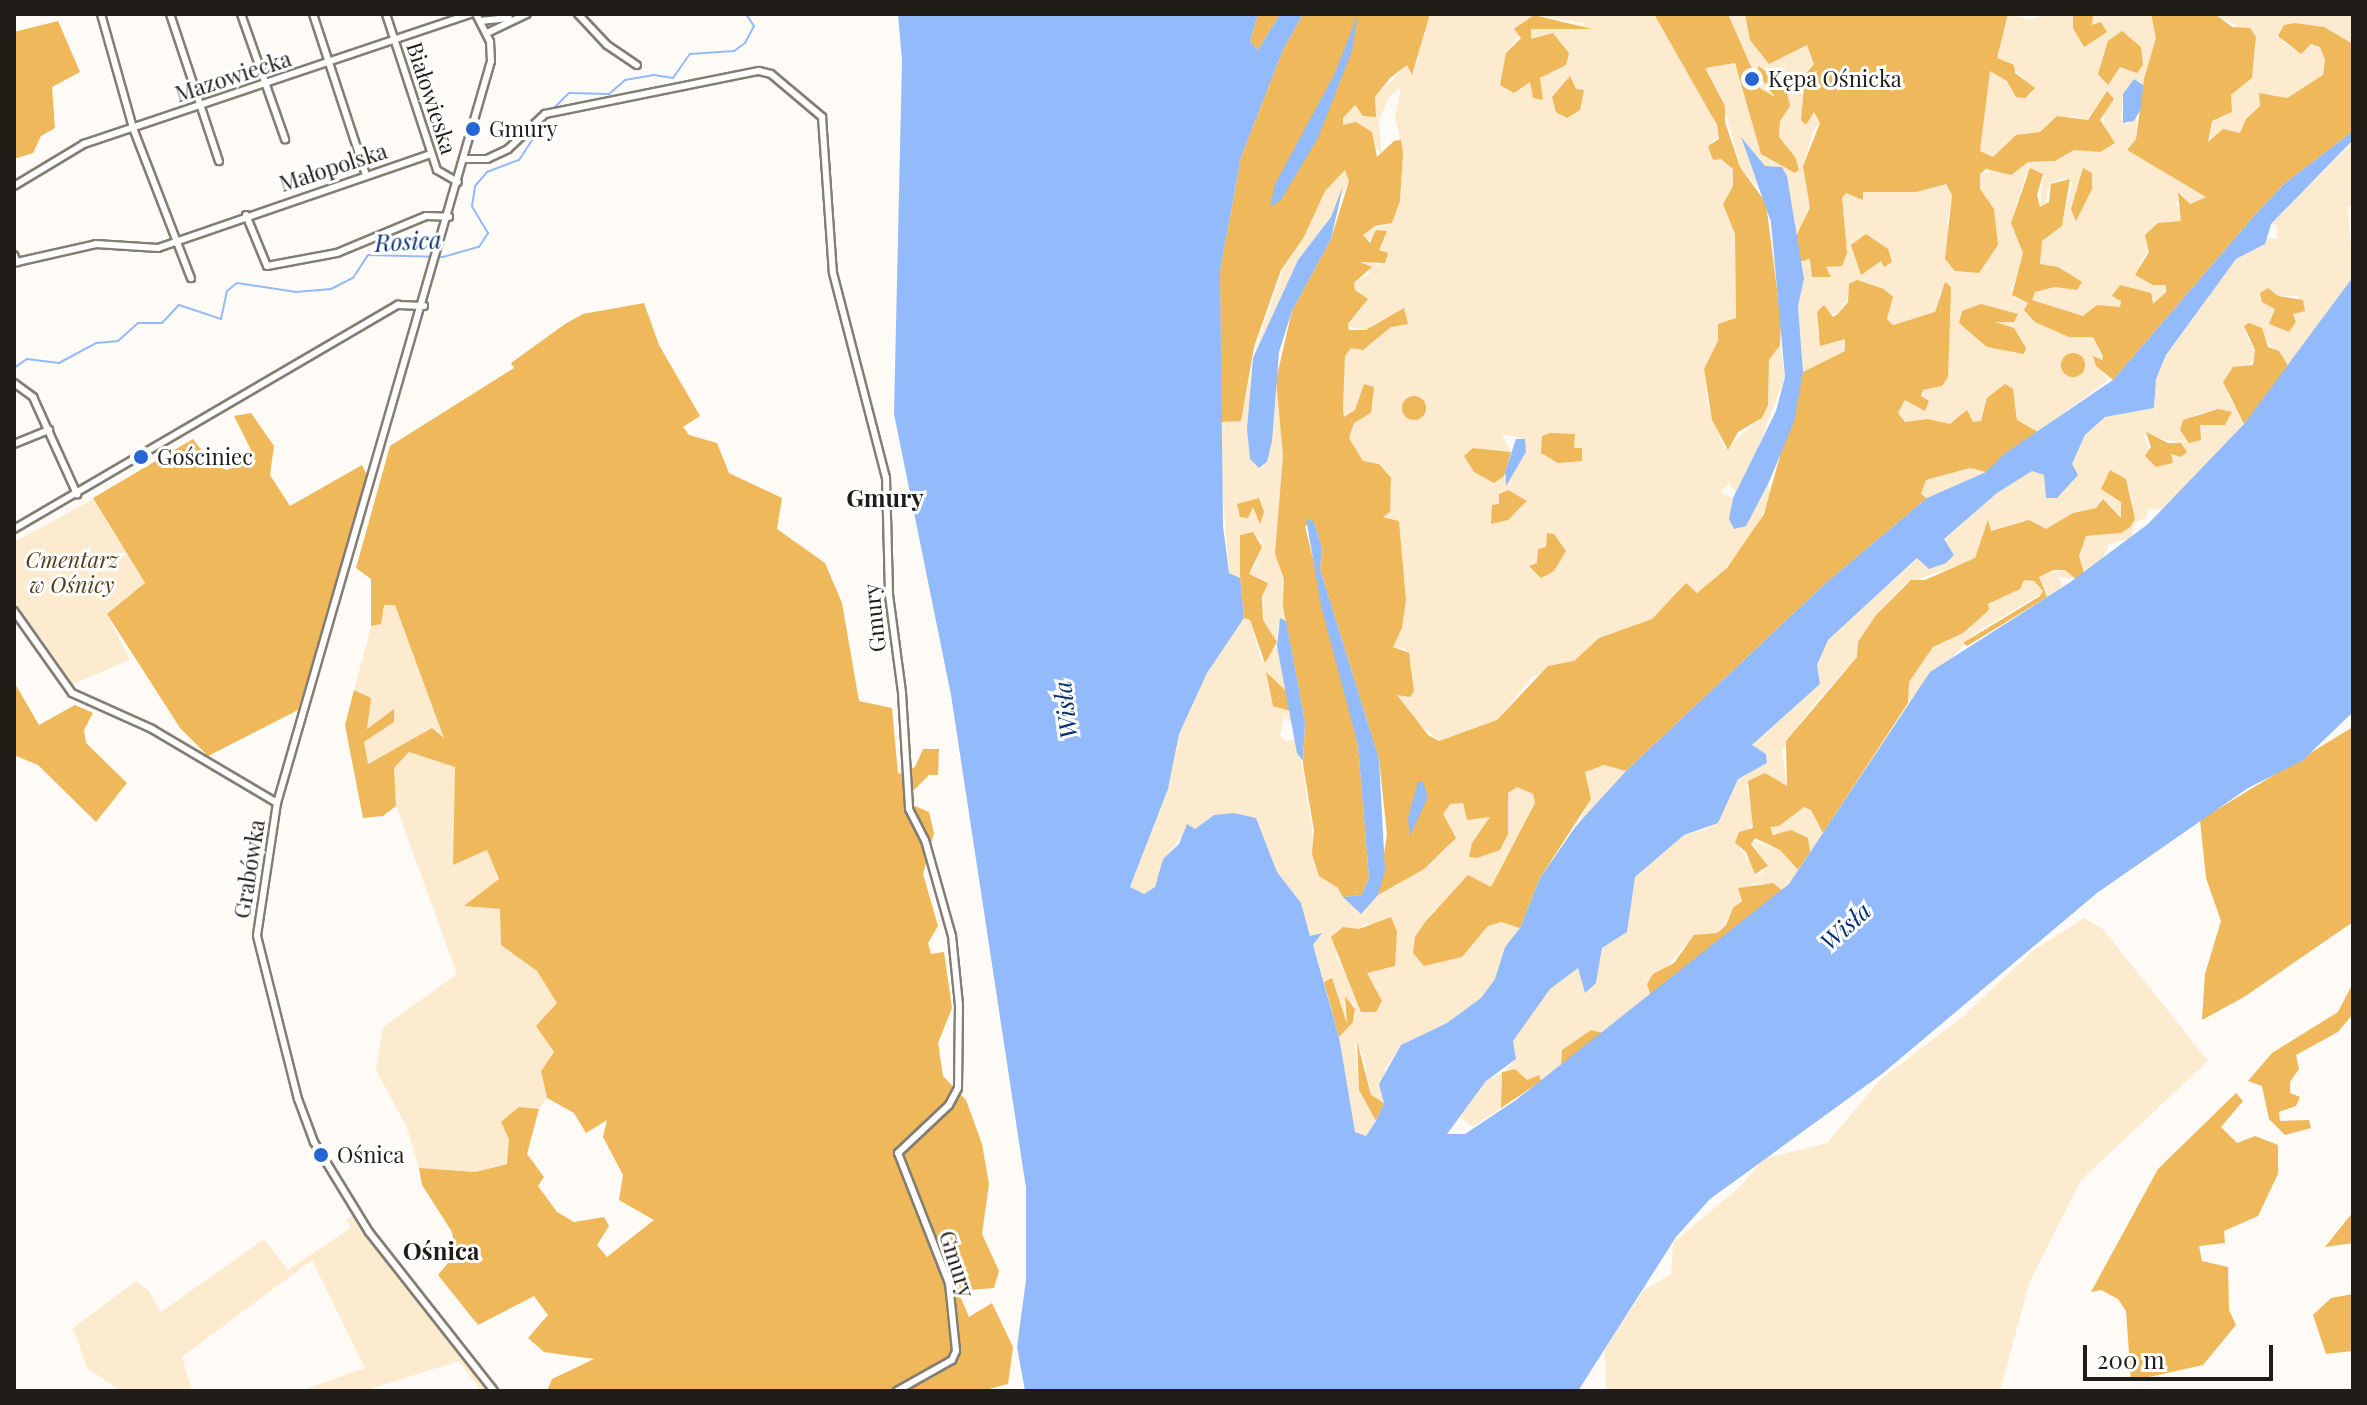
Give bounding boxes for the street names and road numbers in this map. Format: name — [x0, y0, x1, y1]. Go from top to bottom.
street label: Białowieska — [401, 39, 463, 157]
street label: Mazowiecka — [172, 45, 294, 107]
street label: Małopolska — [276, 137, 390, 197]
street label: Gmury — [857, 582, 891, 654]
street label: Grabówka — [228, 818, 270, 920]
street label: Gmury — [934, 1227, 980, 1301]

